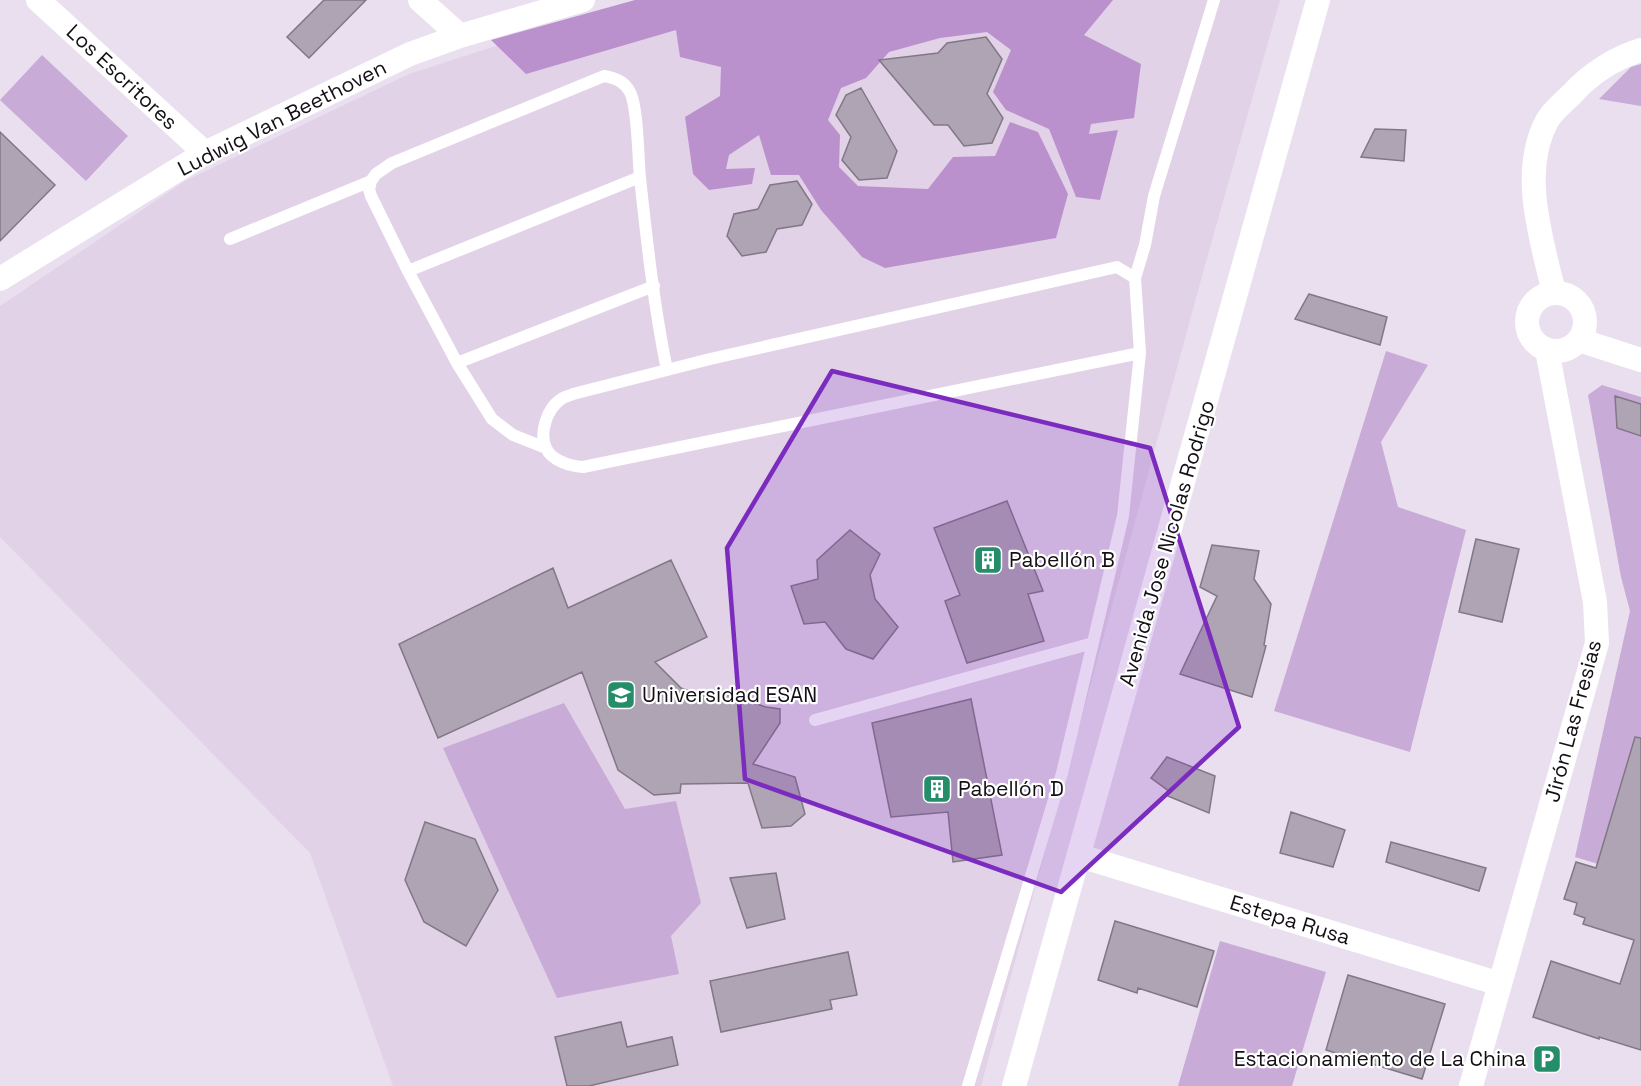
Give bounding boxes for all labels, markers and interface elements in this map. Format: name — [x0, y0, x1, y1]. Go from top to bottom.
street label: Los Escritores — [61, 18, 184, 135]
street label: Ludwig Van Beethoven — [173, 53, 391, 182]
street label: Avenida Jose Nicolas Rodrigo — [1113, 397, 1220, 689]
building icon: Pabellón B — [972, 544, 1004, 576]
place label: Pabellón B — [1009, 546, 1115, 573]
street label: Jirón Las Fresias — [1538, 637, 1607, 805]
school or university icon: Universidad ESAN — [605, 679, 637, 711]
place label: Universidad ESAN — [642, 681, 817, 708]
building icon: Pabellón D — [921, 773, 953, 805]
place label: Pabellón D — [958, 775, 1064, 802]
street label: Estepa Rusa — [1227, 888, 1354, 951]
parking icon: Estacionamiento de La China — [1531, 1043, 1563, 1075]
place label: Estacionamiento de La China — [1234, 1045, 1526, 1072]

